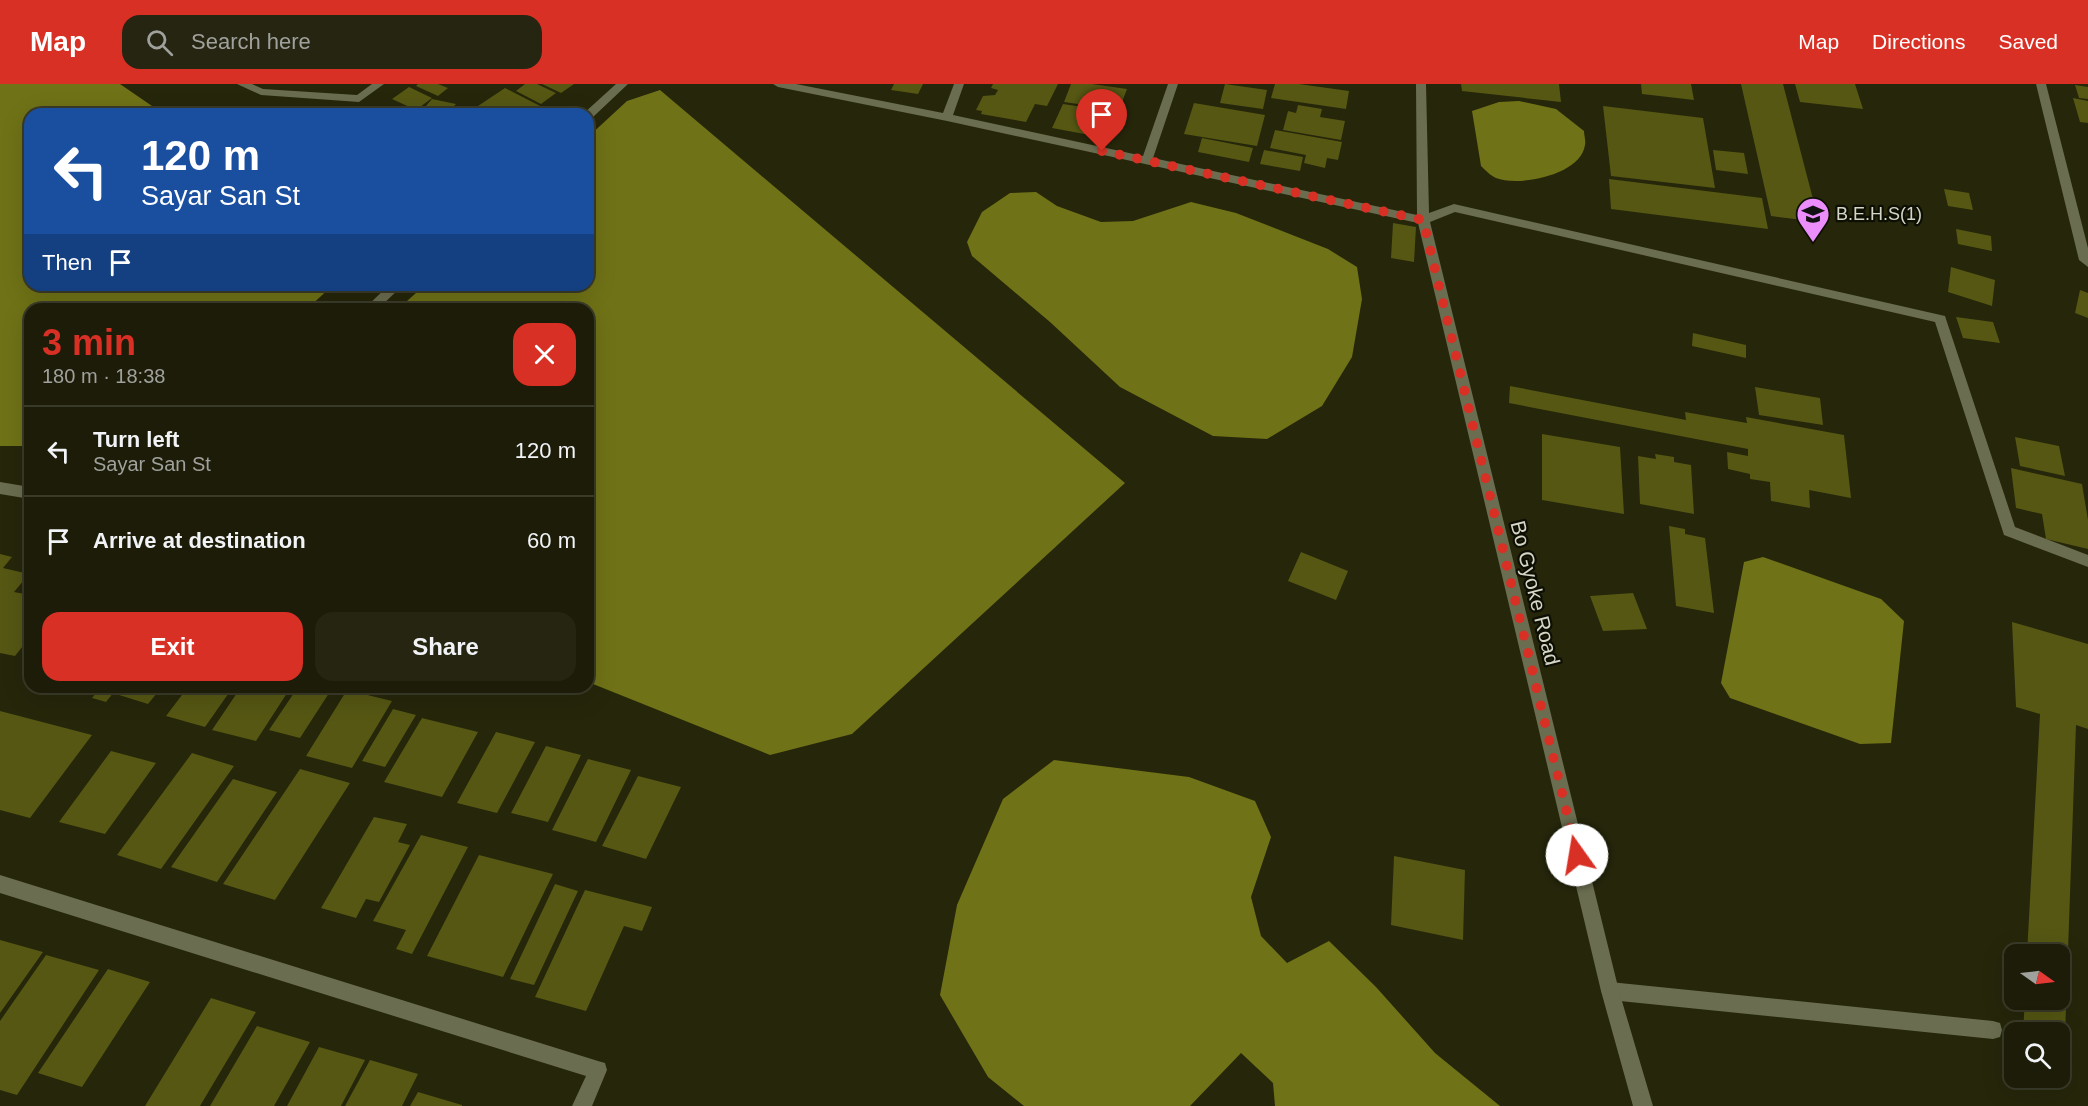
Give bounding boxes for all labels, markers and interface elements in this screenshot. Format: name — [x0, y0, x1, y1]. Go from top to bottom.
search box — [122, 15, 542, 69]
text: Map — [30, 26, 86, 57]
icon: search — [143, 26, 176, 59]
text: Search here — [191, 29, 311, 54]
text: Map — [1798, 30, 1839, 53]
text: Directions — [1872, 30, 1965, 53]
text: Saved — [1998, 30, 2058, 53]
pin — [1076, 89, 1127, 151]
icon: arrive — [1085, 98, 1118, 131]
icon: left — [42, 132, 120, 210]
text: 120 m — [141, 132, 260, 179]
text: Sayar San St — [141, 181, 300, 211]
school or university icon: B.E.H.S(1) — [1795, 196, 1831, 243]
place label: B.E.H.S(1) — [1836, 204, 1922, 224]
icon: arrive — [104, 246, 137, 279]
text: Then — [42, 250, 92, 275]
text: 3 min — [42, 322, 136, 363]
button: close — [513, 323, 576, 386]
text: 180 m · 18:38 — [42, 365, 165, 387]
text: Turn left — [93, 427, 179, 452]
icon: left — [42, 435, 75, 468]
text: 120 m — [515, 438, 576, 463]
text: Sayar San St — [93, 453, 211, 475]
street label: Bo Gyoke Road — [1506, 518, 1565, 668]
icon: arrive — [42, 525, 75, 558]
text: Arrive at destination — [93, 528, 306, 553]
text: 60 m — [527, 528, 576, 553]
button: Exit — [42, 612, 303, 681]
button: Share — [315, 612, 576, 681]
position arrow — [1545, 823, 1609, 887]
north arrow — [2004, 944, 2070, 1010]
map controls — [2004, 944, 2070, 1088]
button: search — [2004, 1022, 2070, 1088]

